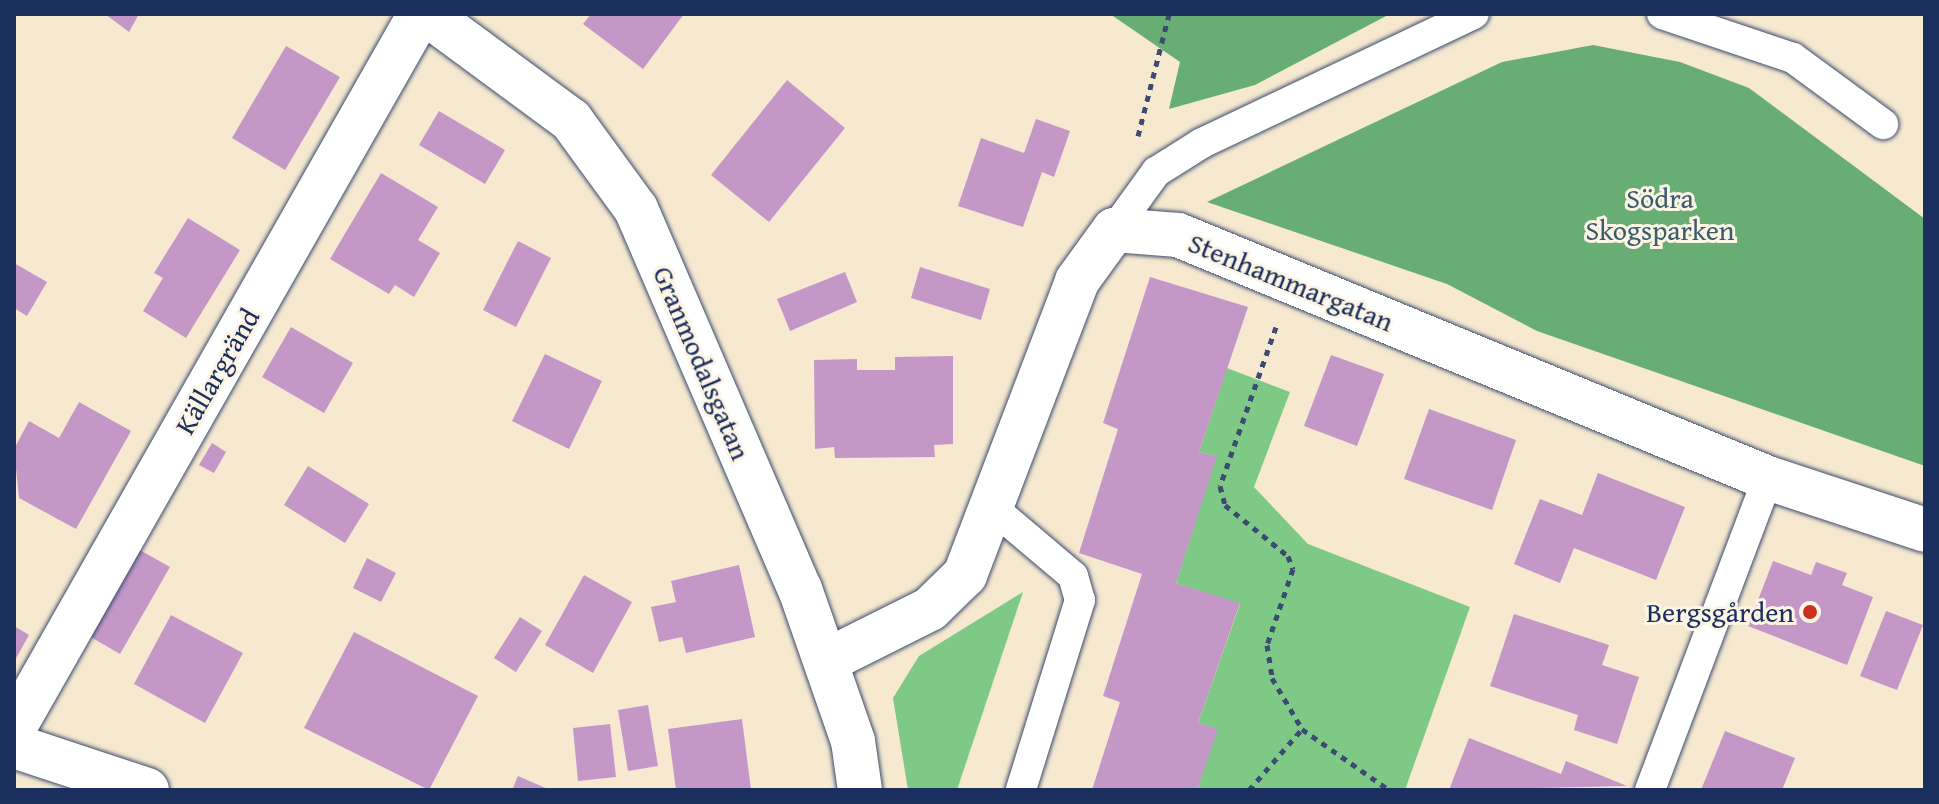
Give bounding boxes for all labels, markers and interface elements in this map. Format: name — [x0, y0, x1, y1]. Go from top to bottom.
park label: Södra Skogsparken — [1585, 181, 1735, 247]
street label: Stenhammargatan — [1184, 226, 1398, 338]
street label: Granmodalsgatan — [646, 261, 758, 465]
street label: Källargränd — [168, 302, 266, 440]
place label: Bergsgården — [1646, 595, 1794, 629]
marker: Bergsgården — [1801, 603, 1819, 621]

